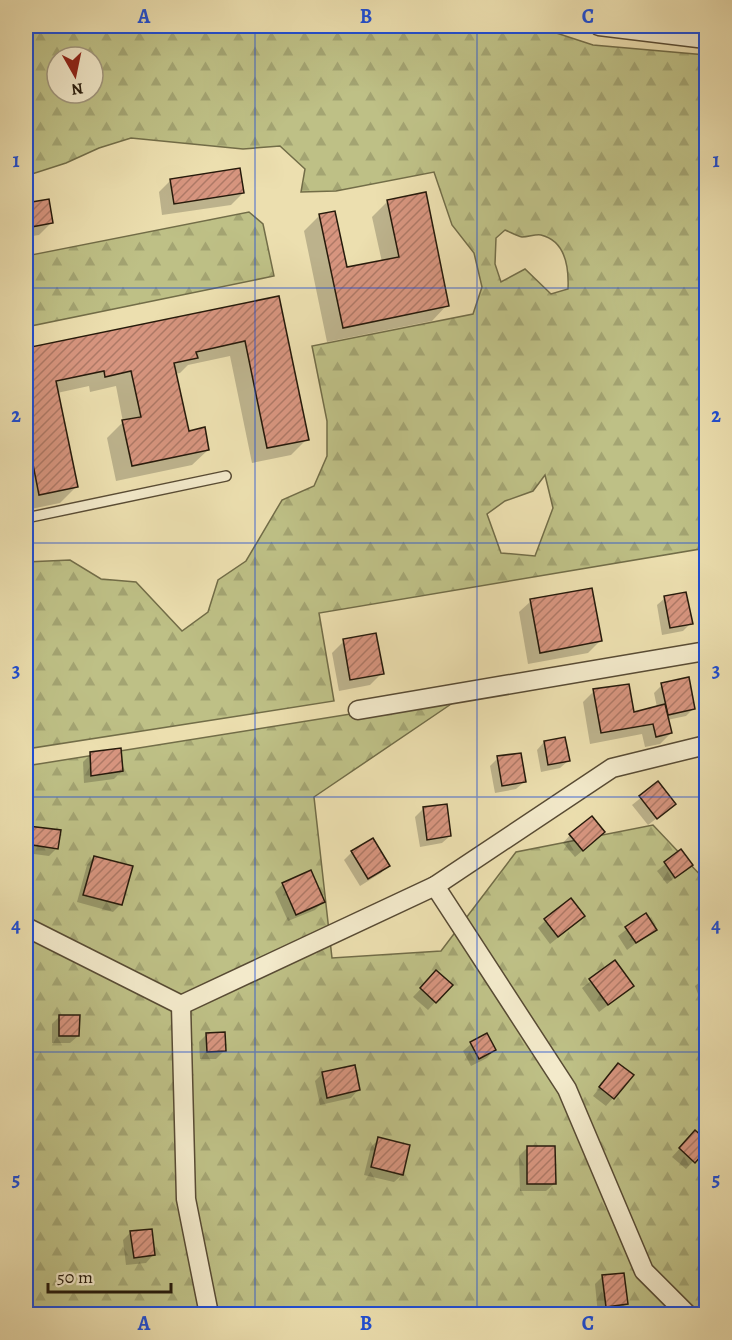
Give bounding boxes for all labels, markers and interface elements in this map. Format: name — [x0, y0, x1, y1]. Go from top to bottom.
text: A — [137, 3, 151, 30]
text: B — [360, 3, 372, 30]
text: C — [582, 3, 594, 30]
north arrow — [45, 45, 105, 105]
text: N — [69, 77, 85, 101]
text: 1 — [12, 147, 20, 174]
text: 1 — [712, 147, 720, 174]
text: 2 — [11, 402, 21, 429]
text: 2 — [711, 402, 721, 429]
text: 3 — [12, 657, 20, 684]
text: 3 — [712, 657, 720, 684]
text: 4 — [11, 912, 21, 939]
text: 4 — [711, 912, 721, 939]
text: 5 — [12, 1166, 20, 1193]
text: 5 — [712, 1166, 720, 1193]
scale bar — [48, 1256, 171, 1294]
text: 50 m — [57, 1265, 93, 1289]
text: A — [137, 1310, 151, 1337]
text: B — [360, 1310, 372, 1337]
text: C — [582, 1310, 594, 1337]

